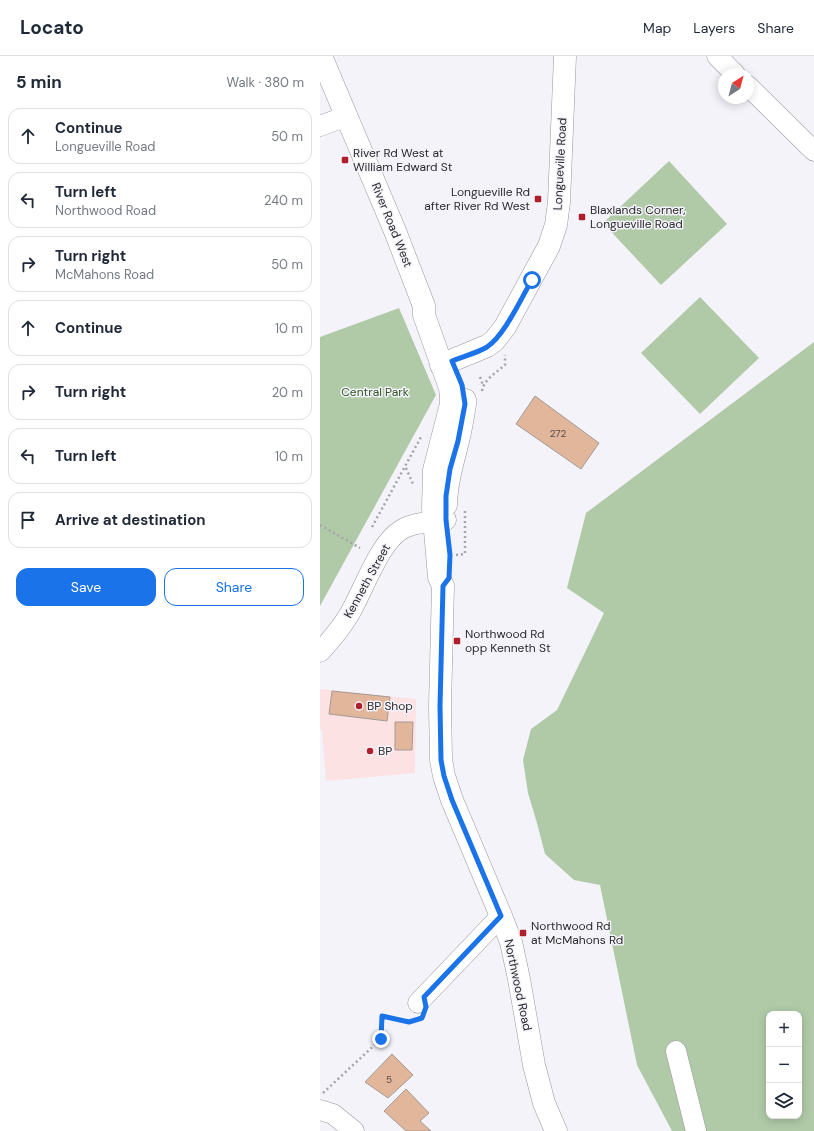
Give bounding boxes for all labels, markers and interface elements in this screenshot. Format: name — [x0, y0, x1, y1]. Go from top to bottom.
text: Locato — [20, 15, 84, 40]
text: Map — [643, 19, 671, 37]
text: Layers — [693, 19, 735, 37]
text: Share — [757, 19, 794, 37]
north arrow — [718, 68, 754, 104]
text: 5 min — [16, 71, 62, 93]
text: Walk · 380 m — [227, 74, 304, 91]
street label: Longueville Road — [550, 117, 570, 211]
text: Continue — [55, 118, 123, 138]
icon: ahead — [17, 125, 39, 147]
text: 50 m — [271, 128, 303, 145]
text: Longueville Road — [55, 138, 155, 155]
place label: River Rd West at William Edward St — [353, 145, 453, 175]
marker: River Rd West at William Edward St — [340, 155, 350, 165]
street label: River Road West — [368, 180, 416, 270]
text: Turn left — [55, 182, 116, 202]
place label: Longueville Rd after River Rd West — [424, 184, 530, 214]
icon: left — [17, 189, 39, 211]
text: 240 m — [264, 192, 303, 209]
marker: Longueville Rd after River Rd West — [533, 194, 543, 204]
text: Northwood Road — [55, 202, 156, 219]
place label: Blaxlands Corner, Longueville Road — [590, 202, 685, 232]
marker: Blaxlands Corner, Longueville Road — [577, 212, 587, 222]
text: Turn right — [55, 246, 126, 266]
icon: right — [17, 253, 39, 275]
text: 50 m — [271, 256, 303, 273]
text: McMahons Road — [55, 266, 154, 283]
route start — [523, 271, 541, 289]
icon: ahead — [17, 317, 39, 339]
text: Continue — [55, 318, 123, 338]
text: 10 m — [275, 320, 303, 337]
icon: right — [17, 381, 39, 403]
text: Turn right — [55, 382, 126, 402]
text: 20 m — [272, 384, 303, 401]
park label: Central Park — [341, 384, 409, 400]
house number: 272 — [550, 427, 566, 440]
icon: left — [17, 445, 39, 467]
text: Turn left — [55, 446, 116, 466]
text: 10 m — [275, 448, 303, 465]
icon: arrive — [17, 509, 39, 531]
text: Arrive at destination — [55, 510, 206, 530]
street label: Kenneth Street — [340, 541, 394, 621]
button: Save — [16, 568, 156, 606]
button: Share — [164, 568, 304, 606]
place label: Northwood Rd opp Kenneth St — [465, 626, 551, 656]
marker: Northwood Rd opp Kenneth St — [452, 636, 462, 646]
place label: BP Shop — [367, 698, 413, 714]
marker: BP Shop — [354, 701, 364, 711]
place label: BP — [378, 743, 392, 759]
marker: BP — [365, 746, 375, 756]
place label: Northwood Rd at McMahons Rd — [531, 918, 623, 948]
marker: Northwood Rd at McMahons Rd — [518, 928, 528, 938]
street label: Northwood Road — [500, 938, 536, 1032]
map controls — [766, 1011, 802, 1119]
button: + — [766, 1011, 802, 1047]
route end — [372, 1030, 390, 1048]
button: − — [766, 1047, 802, 1083]
house number: 5 — [386, 1073, 392, 1086]
button: layers — [766, 1083, 802, 1119]

